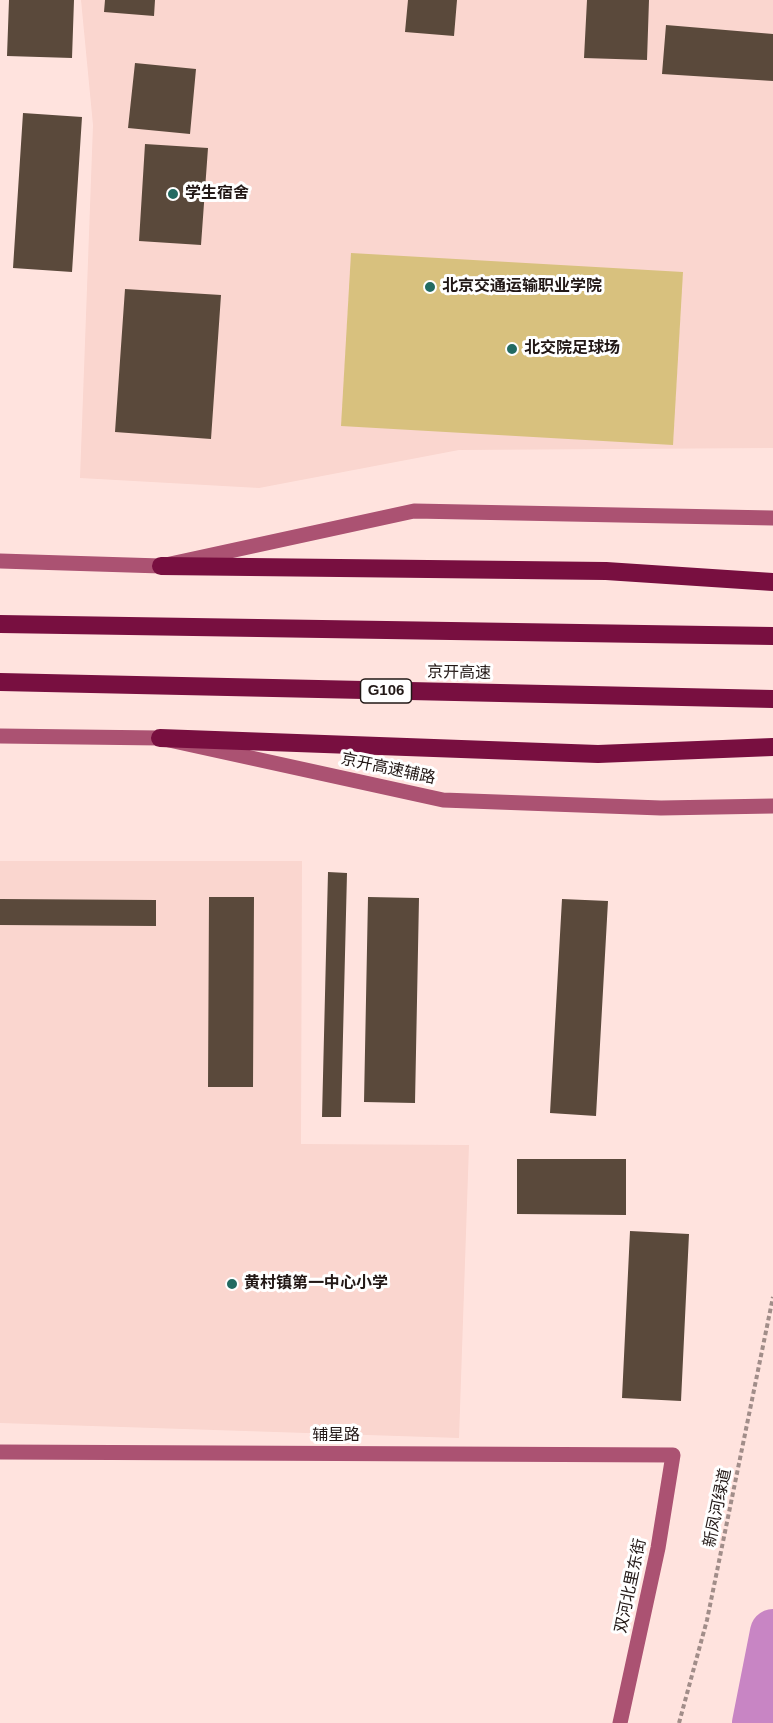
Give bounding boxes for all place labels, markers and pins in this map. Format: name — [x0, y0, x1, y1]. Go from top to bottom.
place label: 学生宿舍 — [185, 184, 249, 204]
marker: 学生宿舍 — [166, 187, 180, 201]
place label: 北京交通运输职业学院 — [442, 277, 602, 297]
marker: 北京交通运输职业学院 — [423, 280, 437, 294]
place label: 北交院足球场 — [524, 339, 620, 359]
marker: 北交院足球场 — [505, 342, 519, 356]
place label: 黄村镇第一中心小学 — [244, 1274, 388, 1294]
marker: 黄村镇第一中心小学 — [225, 1277, 239, 1291]

